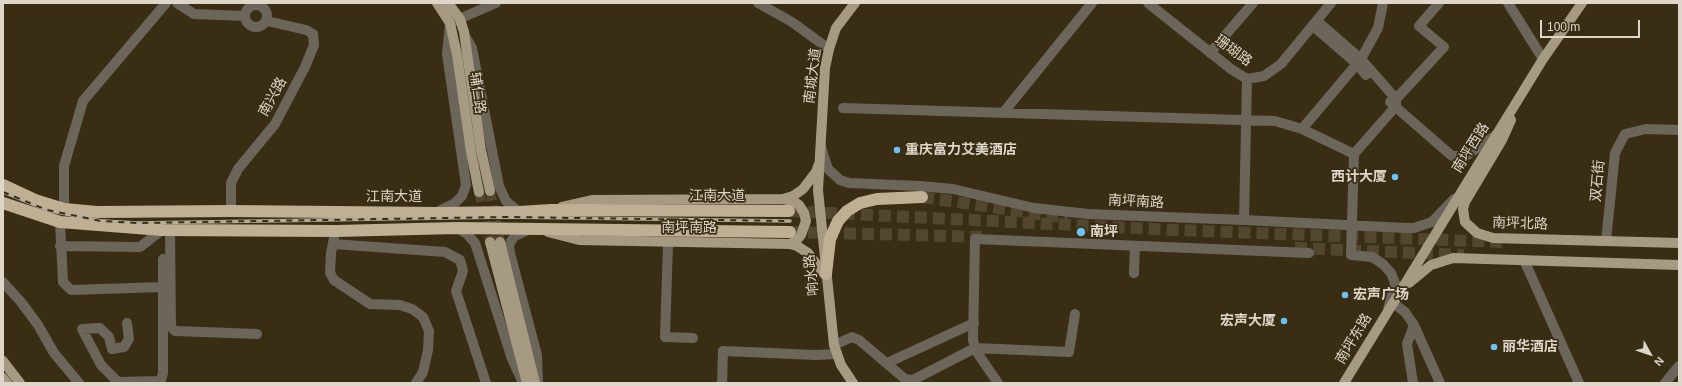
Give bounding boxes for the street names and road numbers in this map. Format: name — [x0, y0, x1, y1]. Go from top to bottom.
street label: 珊瑚路 — [1211, 32, 1255, 70]
street label: 南城大道 — [801, 47, 825, 105]
street label: 辅仁路 — [466, 71, 488, 115]
street label: 南兴路 — [255, 75, 291, 119]
street label: 南坪西路 — [1449, 120, 1493, 176]
street label: 双石街 — [1588, 159, 1608, 203]
street label: 江南大道 — [689, 188, 745, 204]
street label: 江南大道 — [366, 189, 422, 205]
street label: 南坪南路 — [1108, 192, 1164, 212]
street label: 南坪北路 — [1492, 215, 1548, 233]
street label: 南坪南路 — [661, 220, 717, 236]
street label: 响水路 — [801, 253, 823, 297]
street label: 南坪东路 — [1332, 311, 1376, 367]

